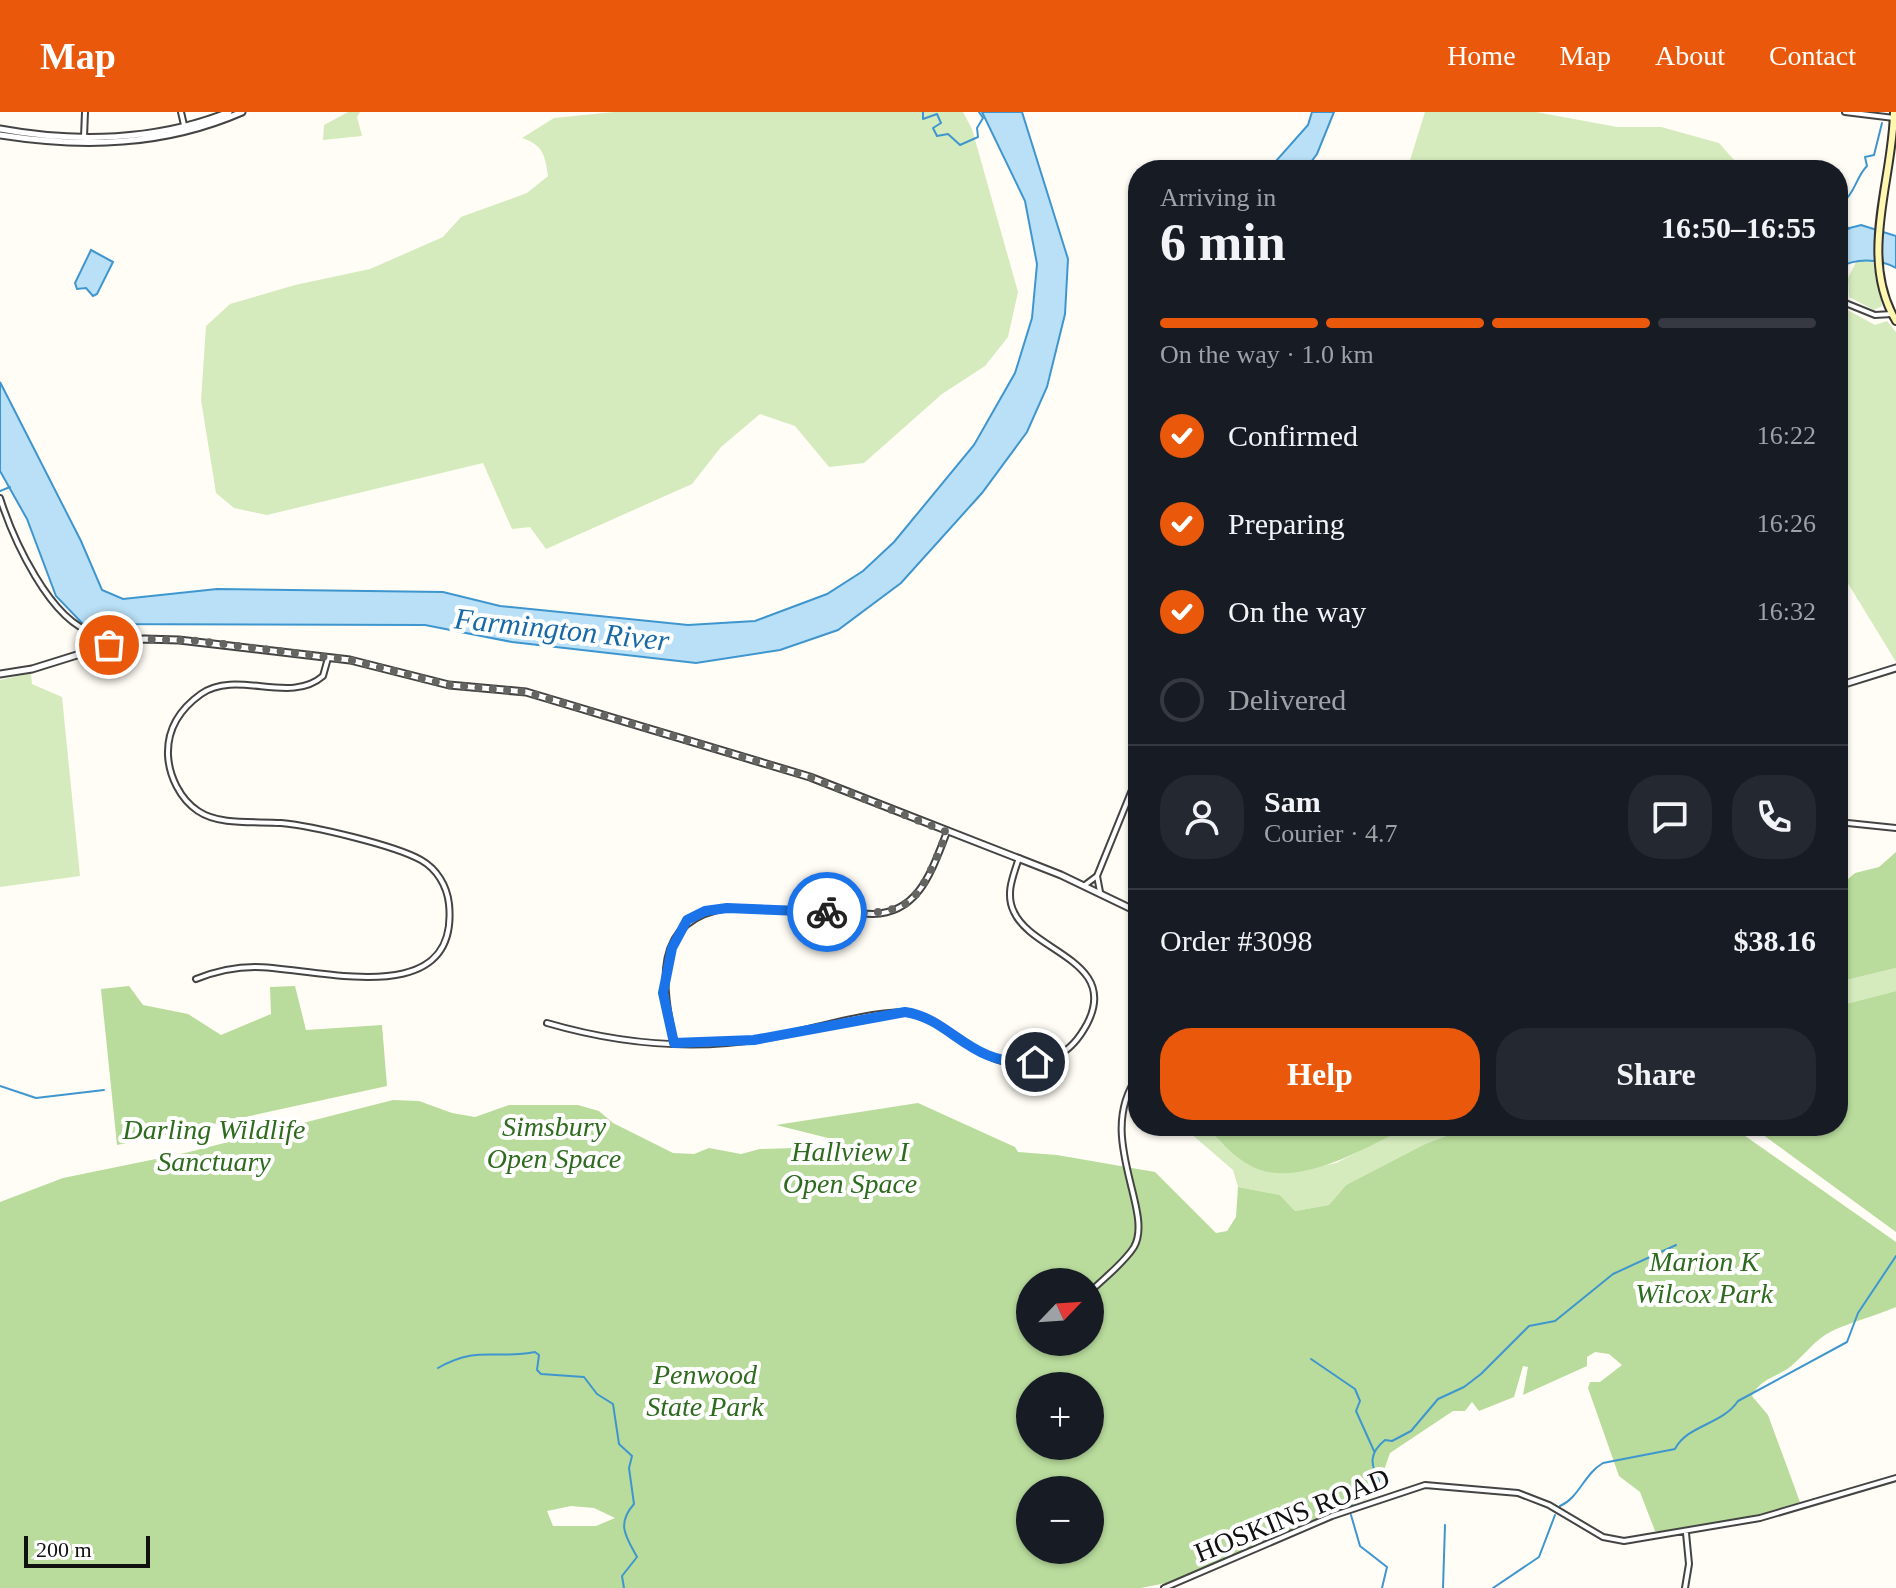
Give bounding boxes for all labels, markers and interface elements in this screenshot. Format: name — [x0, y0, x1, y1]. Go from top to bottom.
text: Map — [40, 35, 116, 77]
text: Home — [1447, 40, 1516, 71]
text: Map — [1560, 40, 1611, 71]
text: About — [1655, 40, 1725, 71]
text: Contact — [1769, 40, 1856, 71]
text: Arriving in — [1160, 183, 1276, 212]
text: 16:50–16:55 — [1661, 211, 1816, 244]
text: 6 min — [1160, 214, 1286, 271]
text: On the way · 1.0 km — [1160, 340, 1374, 369]
icon: check — [1160, 414, 1204, 458]
text: Confirmed — [1228, 419, 1358, 452]
text: 16:22 — [1757, 421, 1816, 450]
icon: check — [1160, 502, 1204, 546]
text: Preparing — [1228, 507, 1345, 540]
text: 16:26 — [1757, 509, 1816, 538]
icon: check — [1160, 590, 1204, 634]
text: On the way — [1228, 595, 1366, 628]
text: 16:32 — [1757, 597, 1816, 626]
water label: Farmington River — [452, 601, 671, 657]
pin — [75, 611, 143, 679]
icon: bag — [87, 623, 131, 667]
text: Delivered — [1228, 683, 1346, 716]
button: person — [1160, 775, 1244, 859]
button: chat — [1628, 775, 1712, 859]
button: phone — [1732, 775, 1816, 859]
text: Sam — [1264, 785, 1321, 818]
text: Courier · 4.7 — [1264, 819, 1398, 848]
courier — [787, 872, 867, 952]
icon: bike — [805, 890, 849, 934]
text: Order #3098 — [1160, 924, 1312, 957]
text: $38.16 — [1734, 924, 1816, 957]
pin — [1001, 1028, 1069, 1096]
button: Help — [1160, 1028, 1480, 1120]
button: Share — [1496, 1028, 1816, 1120]
icon: home — [1013, 1040, 1057, 1084]
park label: Simsbury Open Space — [487, 1111, 621, 1174]
park label: Darling Wildlife Sanctuary — [122, 1114, 305, 1177]
park label: Hallview I Open Space — [783, 1136, 917, 1199]
park label: Marion K Wilcox Park — [1635, 1246, 1773, 1309]
north arrow — [1016, 1268, 1104, 1356]
map controls — [1016, 1268, 1104, 1564]
park label: Penwood State Park — [646, 1359, 764, 1422]
button: + — [1016, 1372, 1104, 1460]
street label: HOSKINS ROAD — [1190, 1462, 1394, 1568]
button: − — [1016, 1476, 1104, 1564]
scale bar — [24, 1532, 150, 1568]
text: 200 m — [36, 1537, 92, 1562]

